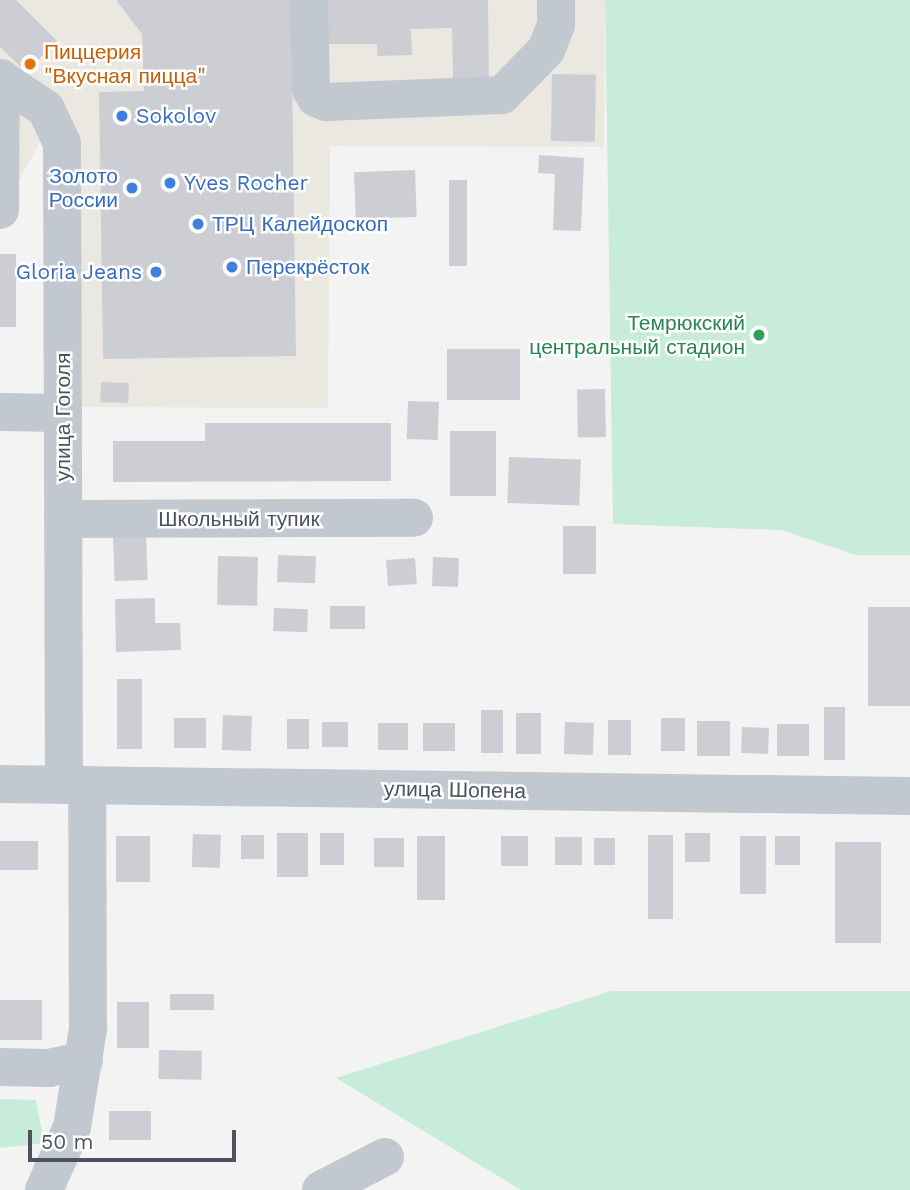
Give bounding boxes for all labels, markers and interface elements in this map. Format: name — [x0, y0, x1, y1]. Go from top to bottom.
place label: Пиццерия "Вкусная пицца" — [44, 39, 206, 89]
marker: Пиццерия "Вкусная пицца" — [22, 56, 38, 72]
place label: Sokolov — [136, 103, 216, 129]
marker: Sokolov — [114, 108, 130, 124]
place label: Золото России — [49, 163, 118, 213]
place label: Yves Rocher — [184, 170, 308, 196]
marker: Yves Rocher — [162, 175, 178, 191]
marker: Золото России — [124, 180, 140, 196]
place label: ТРЦ Калейдоскоп — [212, 211, 388, 237]
marker: ТРЦ Калейдоскоп — [190, 216, 206, 232]
place label: Перекрёсток — [246, 254, 369, 280]
place label: Gloria Jeans — [15, 259, 142, 285]
marker: Перекрёсток — [224, 259, 240, 275]
marker: Gloria Jeans — [148, 264, 164, 280]
place label: Темрюкский центральный стадион — [529, 310, 745, 360]
marker: Темрюкский центральный стадион — [751, 327, 767, 343]
street label: улица Гоголя — [50, 353, 76, 481]
street label: Школьный тупик — [158, 506, 320, 532]
street label: улица Шопена — [384, 776, 526, 804]
scale bar — [32, 1116, 240, 1160]
text: 50 m — [41, 1129, 93, 1154]

